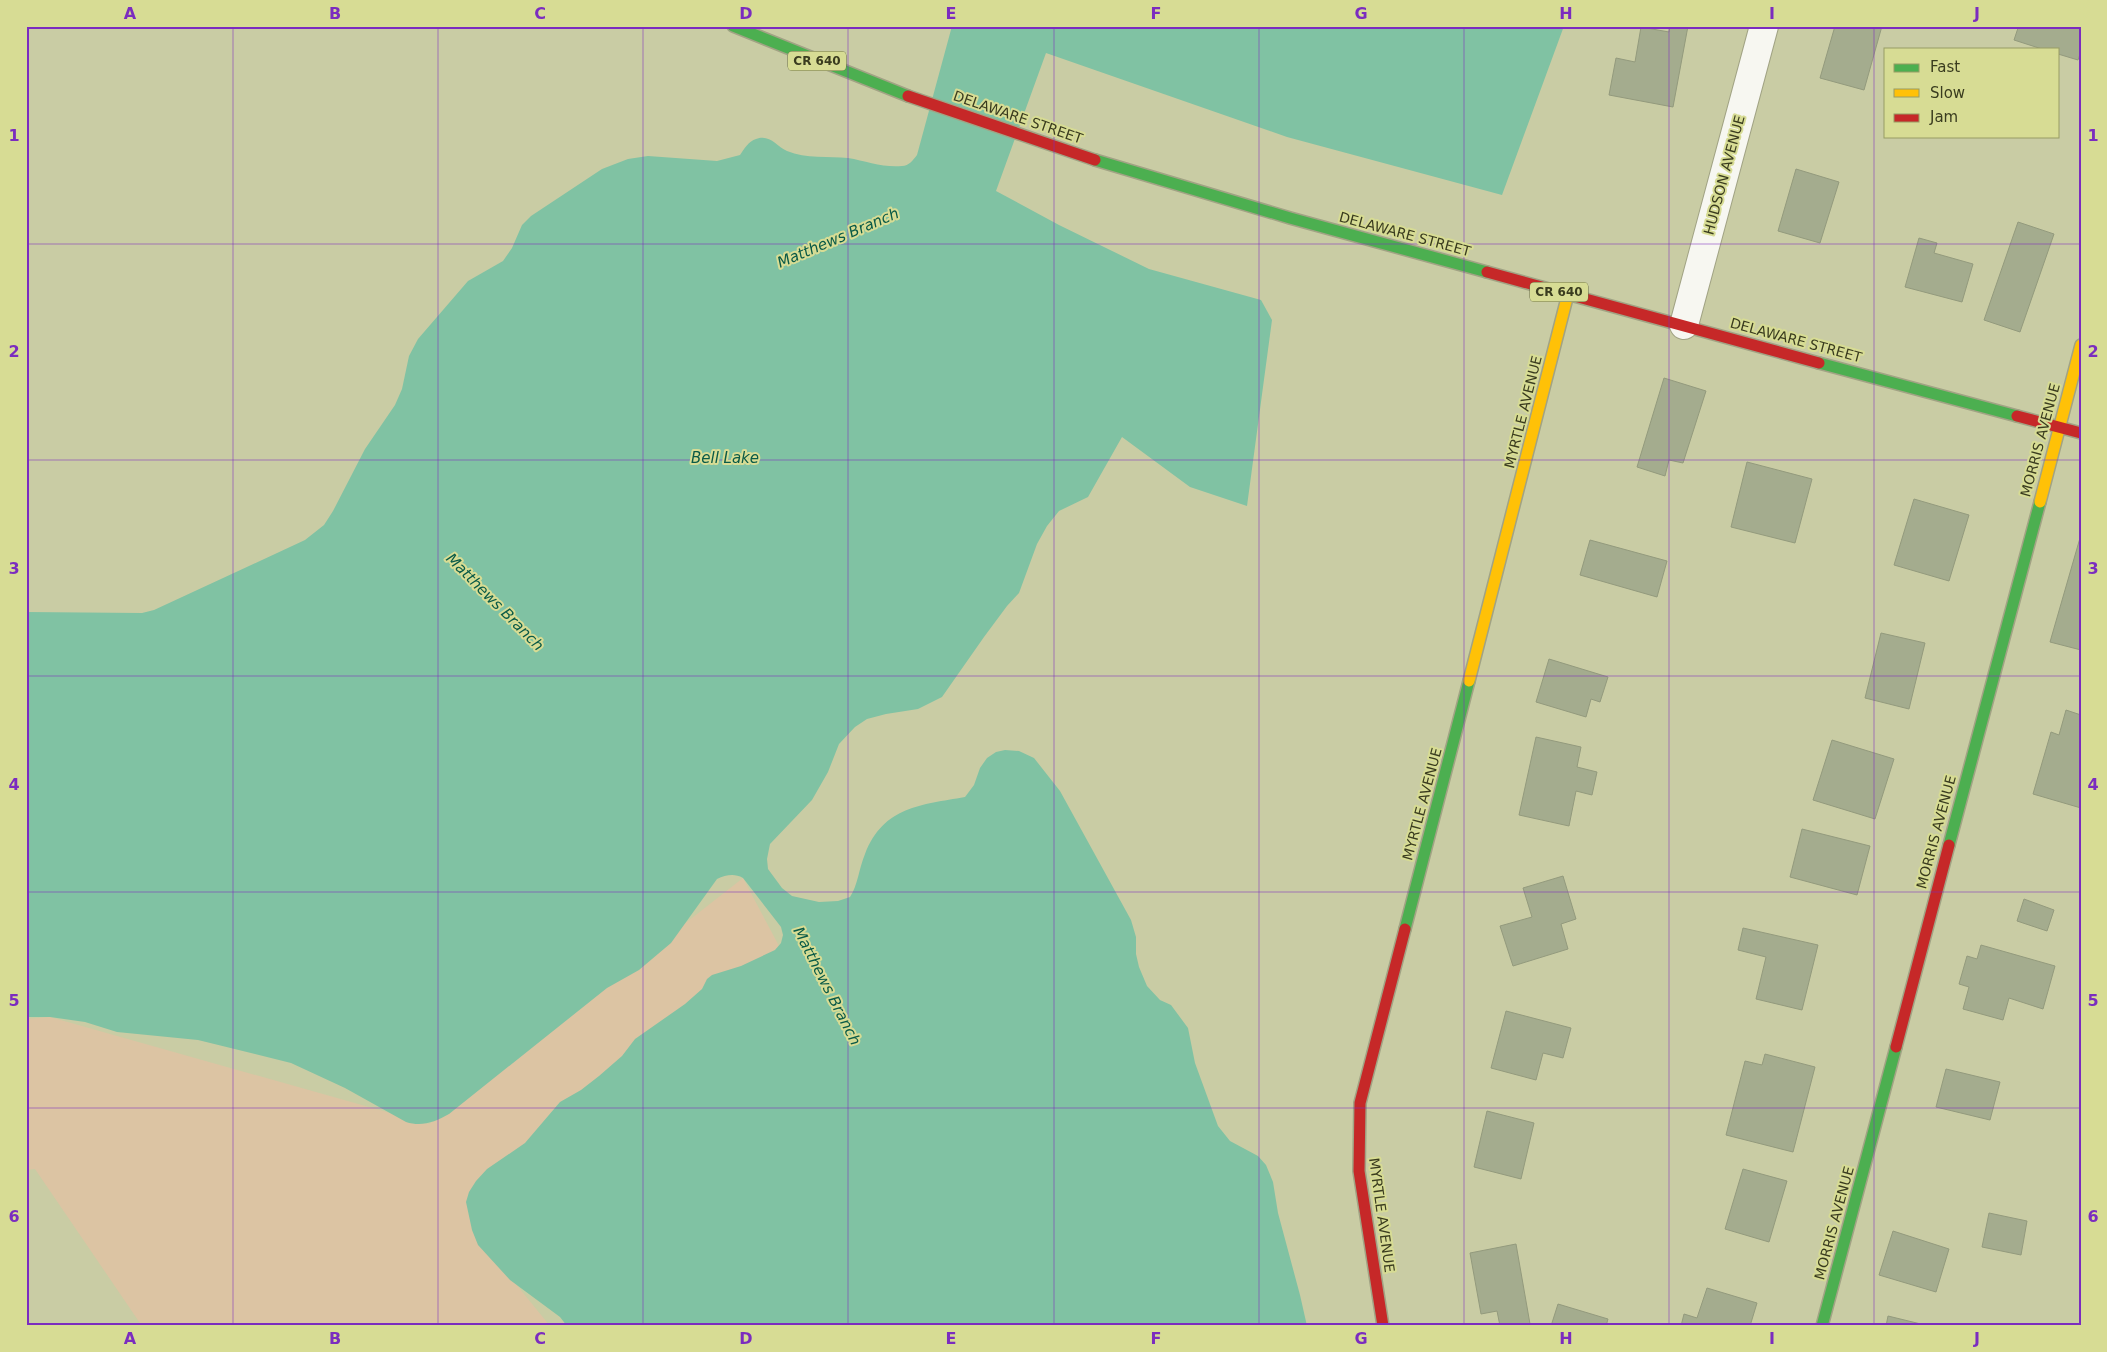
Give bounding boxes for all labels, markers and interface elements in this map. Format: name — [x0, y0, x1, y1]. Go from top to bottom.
text: A — [124, 4, 137, 23]
text: B — [329, 4, 341, 23]
text: C — [534, 4, 546, 23]
text: D — [739, 4, 753, 23]
text: E — [946, 4, 956, 23]
text: F — [1151, 4, 1161, 23]
text: G — [1354, 4, 1368, 23]
text: H — [1559, 4, 1573, 23]
text: I — [1769, 4, 1775, 23]
text: J — [1973, 4, 1980, 23]
legend — [1884, 48, 2060, 138]
road number: CR 640 — [788, 51, 846, 70]
text: Fast — [1930, 58, 1960, 76]
text: Slow — [1930, 84, 1965, 102]
street label: DELAWARE STREET — [951, 87, 1085, 147]
text: Jam — [1929, 108, 1958, 126]
street label: HUDSON AVENUE — [1700, 113, 1748, 237]
text: 1 — [8, 126, 20, 145]
text: 1 — [2087, 126, 2099, 145]
water label: Matthews Branch — [774, 204, 902, 272]
street label: DELAWARE STREET — [1337, 209, 1473, 259]
road number: CR 640 — [1530, 282, 1588, 302]
street label: DELAWARE STREET — [1728, 315, 1864, 365]
text: 2 — [8, 342, 20, 361]
text: 2 — [2087, 342, 2099, 361]
street label: MYRTLE AVENUE — [1501, 354, 1545, 470]
street label: MORRIS AVENUE — [2017, 382, 2063, 498]
water label: Bell Lake — [691, 449, 759, 467]
water label: Matthews Branch — [443, 550, 547, 654]
text: 3 — [8, 559, 20, 578]
text: 3 — [2087, 559, 2099, 578]
street label: MYRTLE AVENUE — [1399, 746, 1445, 862]
street label: MORRIS AVENUE — [1913, 774, 1959, 890]
text: 4 — [8, 775, 20, 794]
text: 4 — [2087, 775, 2099, 794]
water label: Matthews Branch — [789, 924, 865, 1048]
text: 5 — [8, 991, 20, 1010]
text: 5 — [2087, 991, 2099, 1010]
street label: MYRTLE AVENUE — [1366, 1157, 1398, 1273]
street label: MORRIS AVENUE — [1811, 1165, 1857, 1281]
text: 6 — [8, 1207, 20, 1226]
text: 6 — [2087, 1207, 2099, 1226]
text: A — [124, 1329, 137, 1348]
text: B — [329, 1329, 341, 1348]
text: C — [534, 1329, 546, 1348]
text: D — [739, 1329, 753, 1348]
text: E — [946, 1329, 956, 1348]
text: F — [1151, 1329, 1161, 1348]
text: G — [1354, 1329, 1368, 1348]
text: H — [1559, 1329, 1573, 1348]
text: I — [1769, 1329, 1775, 1348]
text: J — [1973, 1329, 1980, 1348]

